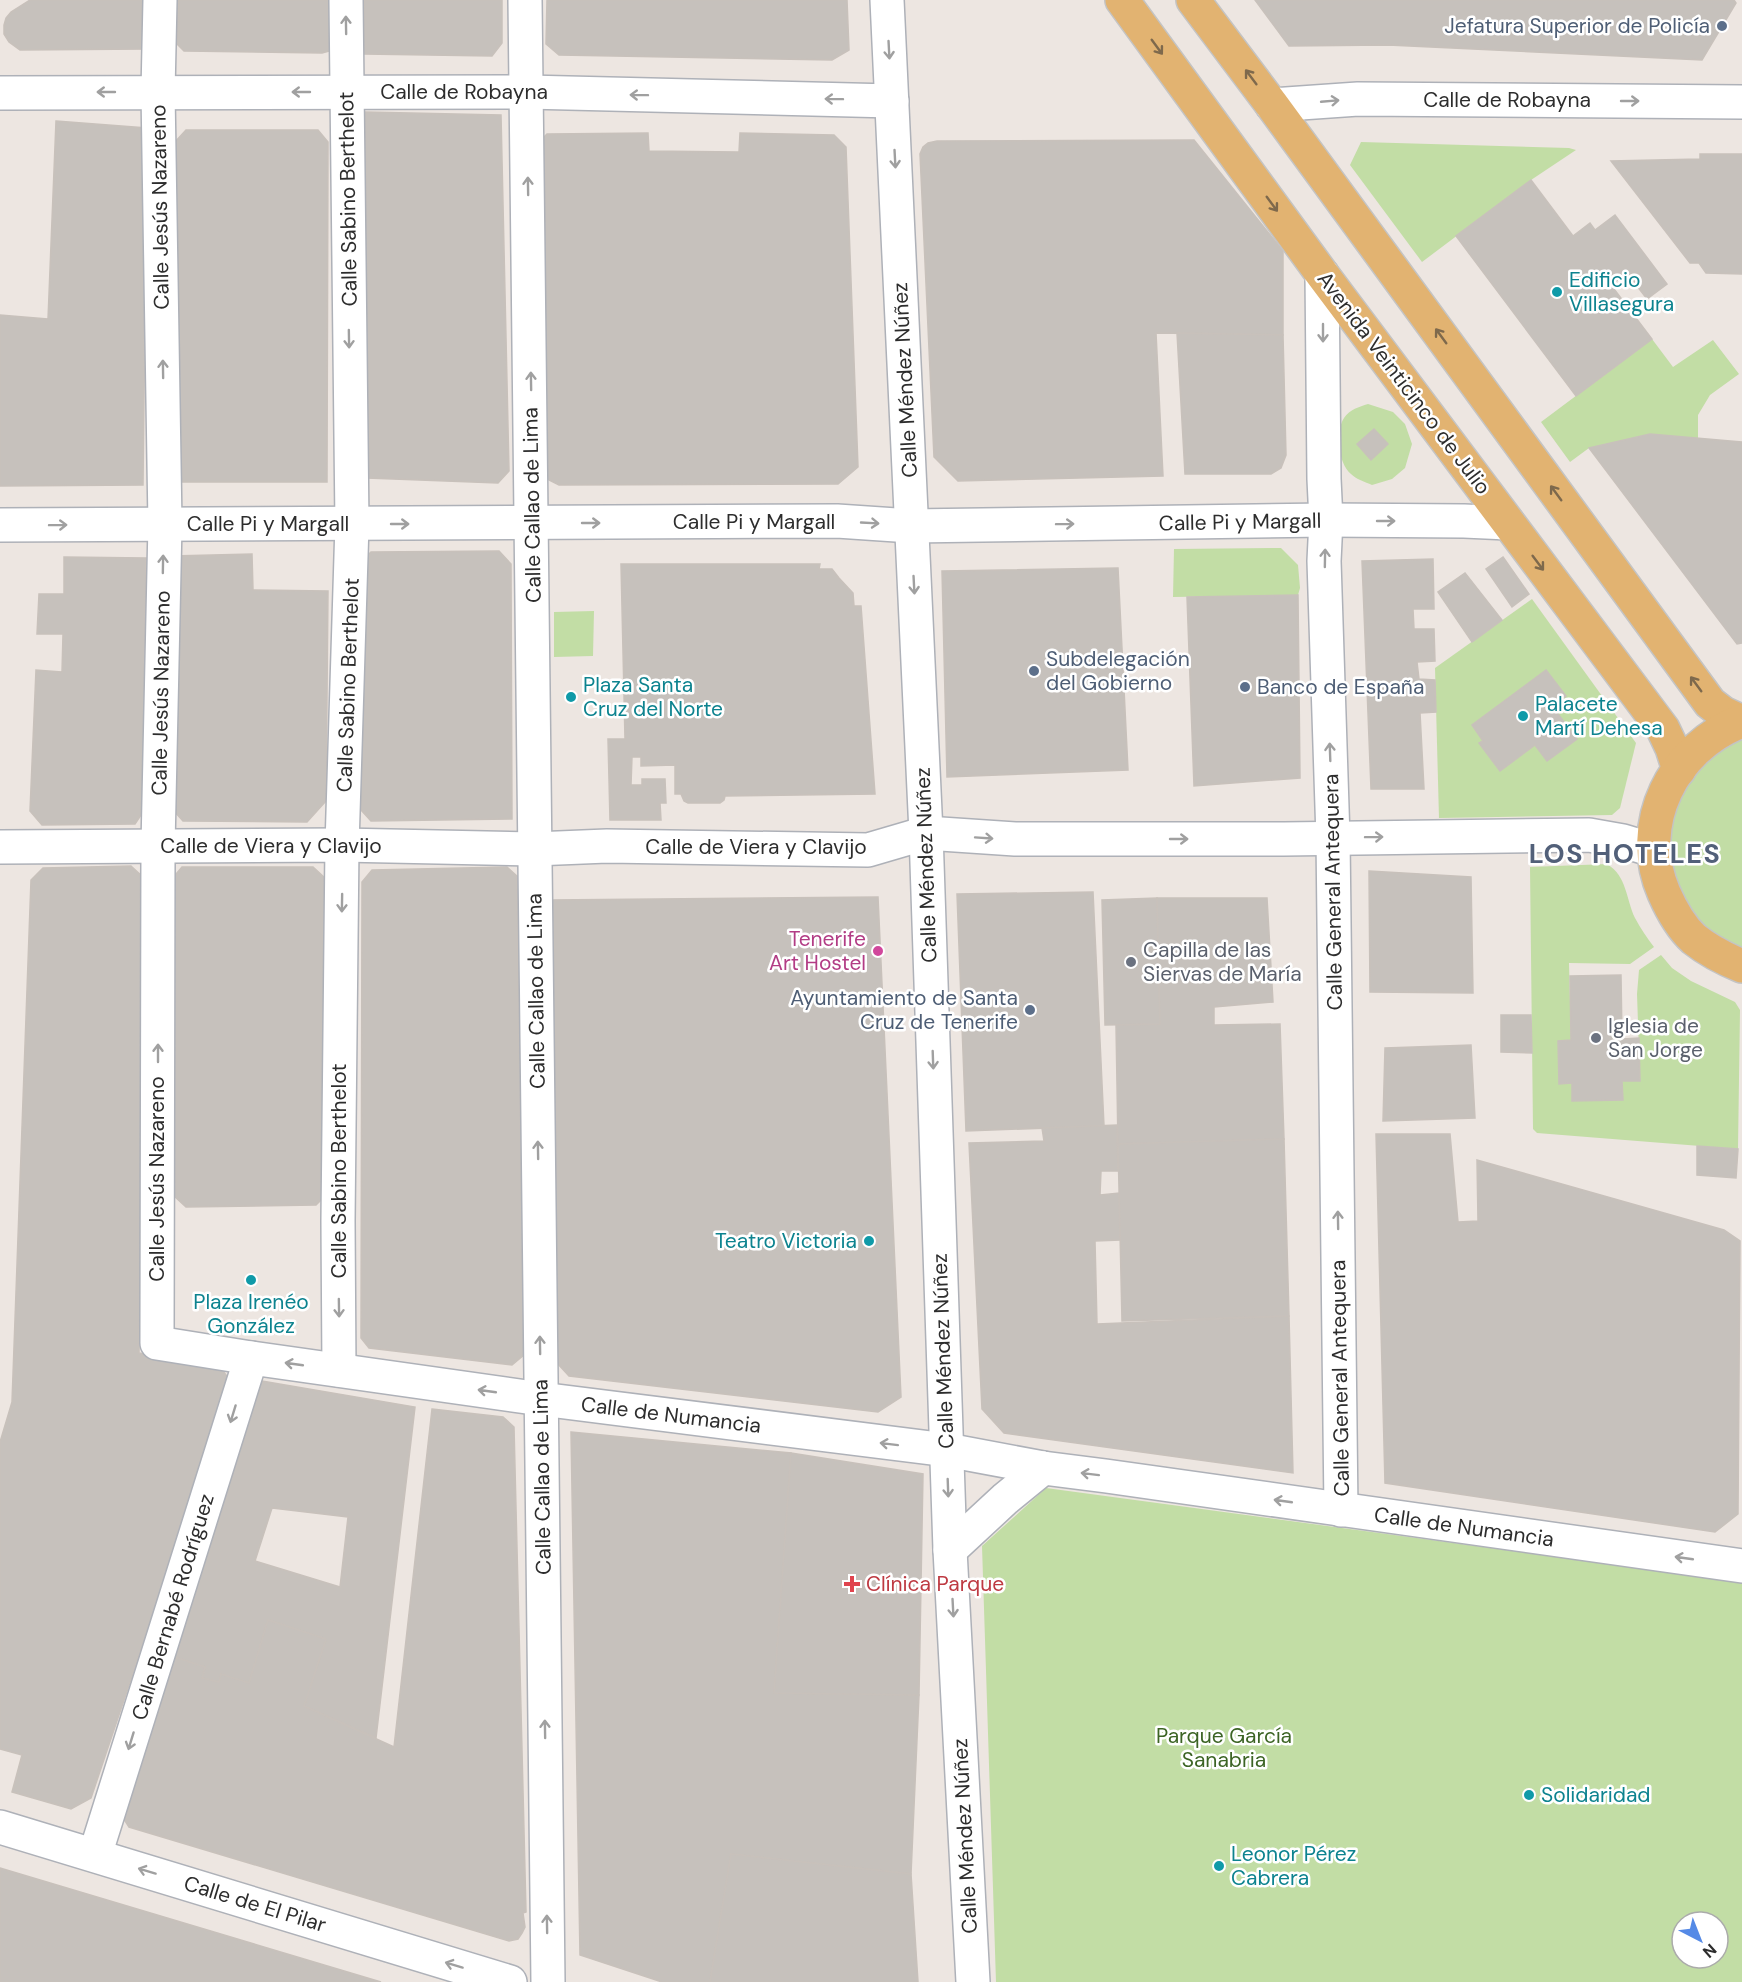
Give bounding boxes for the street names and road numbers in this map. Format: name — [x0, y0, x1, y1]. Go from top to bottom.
street label: Calle de Robayna — [380, 78, 548, 106]
street label: Calle de Robayna — [1423, 86, 1591, 114]
street label: Calle Sabino Berthelot — [332, 91, 364, 307]
street label: Calle Jesús Nazareno — [144, 104, 176, 310]
street label: Avenida Veinticinco de Julio — [1311, 266, 1497, 500]
street label: Calle Méndez Núñez — [886, 282, 924, 478]
street label: Calle Callao de Lima — [516, 407, 548, 603]
street label: Calle Pi y Margall — [1158, 507, 1322, 537]
street label: Calle Pi y Margall — [673, 508, 835, 536]
street label: Calle Pi y Margall — [187, 510, 349, 538]
street label: Calle Sabino Berthelot — [330, 577, 366, 793]
street label: Calle Jesús Nazareno — [145, 590, 177, 796]
street label: Calle Méndez Núñez — [909, 767, 943, 963]
street label: Calle General Antequera — [1317, 773, 1349, 1011]
street label: Calle de Viera y Clavijo — [160, 832, 382, 860]
street label: Calle de Viera y Clavijo — [645, 833, 867, 861]
street label: Calle Callao de Lima — [520, 893, 552, 1089]
street label: Calle Sabino Berthelot — [325, 1064, 353, 1278]
street label: Calle Jesús Nazareno — [143, 1076, 171, 1282]
street label: Calle Méndez Núñez — [926, 1253, 960, 1449]
street label: Calle General Antequera — [1324, 1259, 1356, 1497]
street label: Calle Callao de Lima — [526, 1379, 558, 1575]
street label: Calle de Numancia — [579, 1390, 763, 1440]
street label: Calle Bernabé Rodríguez — [125, 1491, 221, 1723]
street label: Calle de Numancia — [1372, 1501, 1556, 1553]
street label: Calle Méndez Núñez — [946, 1738, 984, 1934]
street label: Calle de El Pilar — [180, 1869, 330, 1939]

